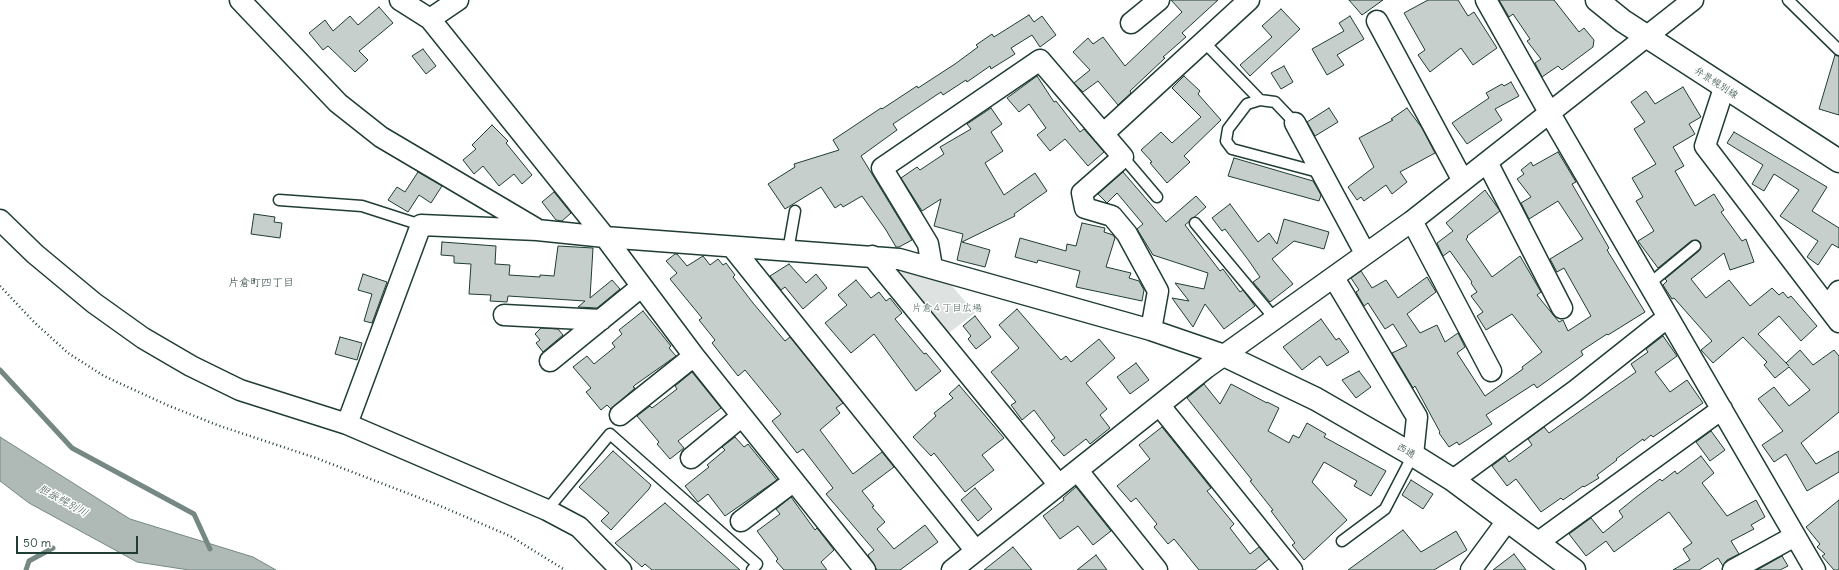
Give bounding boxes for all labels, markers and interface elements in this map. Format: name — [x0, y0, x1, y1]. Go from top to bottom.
street label: 弁景幌別線 — [1692, 64, 1740, 102]
district label: 片倉町四丁目 — [228, 276, 294, 290]
park label: 片倉４丁目広場 — [912, 302, 982, 314]
street label: 西通 — [1394, 441, 1418, 461]
water label: 胆振幌別川 — [36, 482, 90, 520]
scale bar — [18, 528, 140, 554]
text: 50 m — [23, 535, 51, 550]

